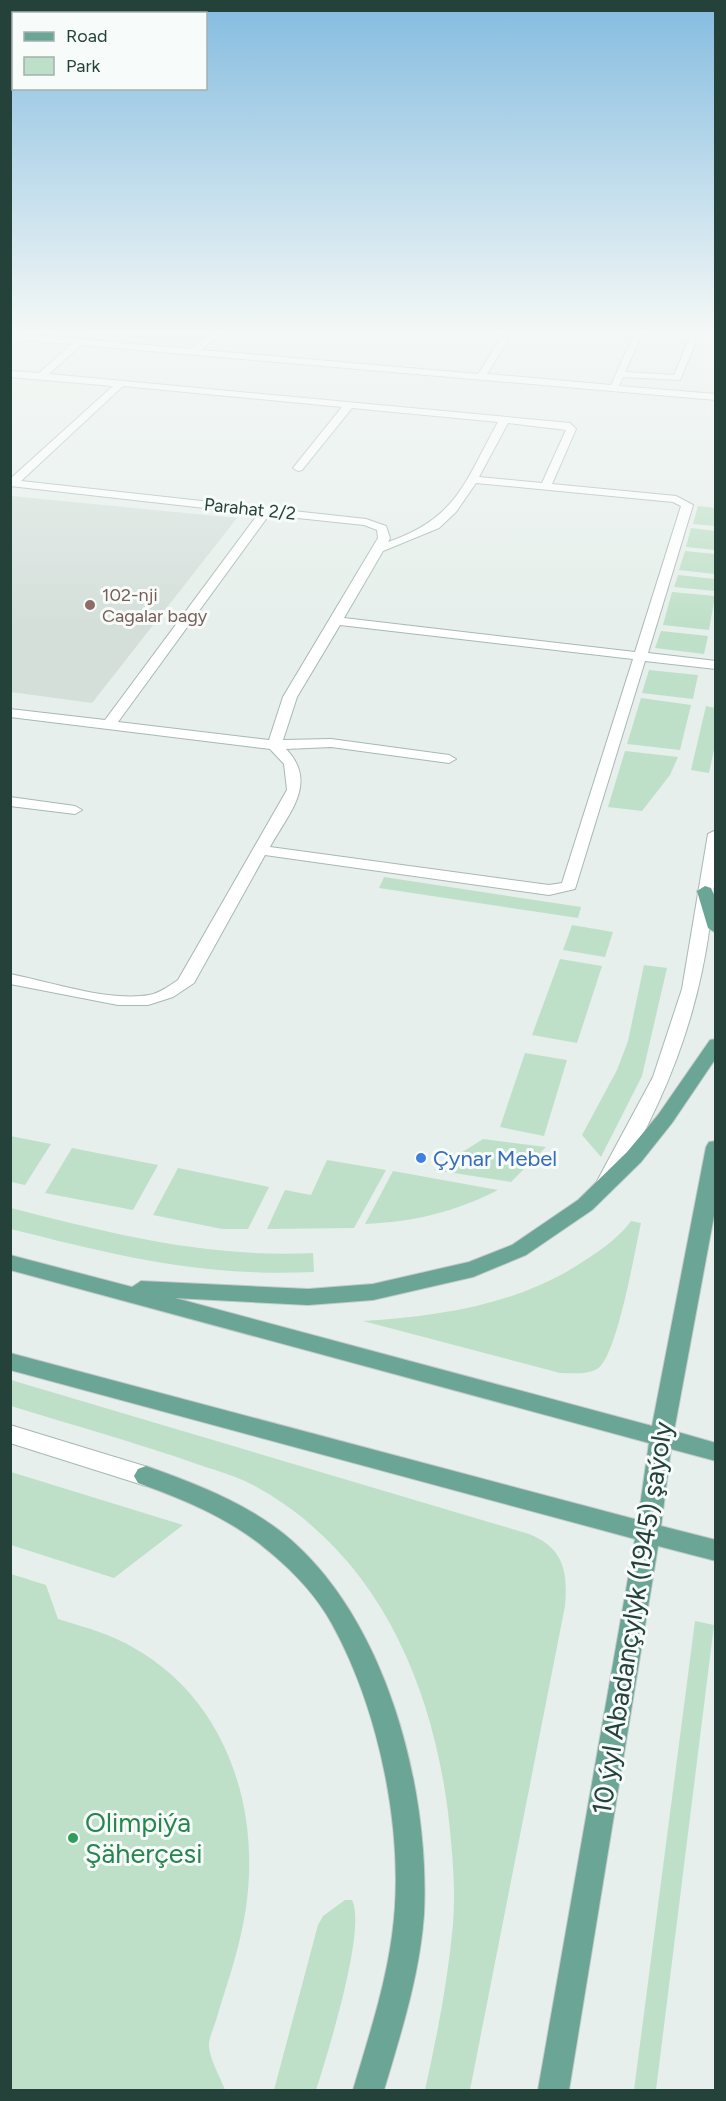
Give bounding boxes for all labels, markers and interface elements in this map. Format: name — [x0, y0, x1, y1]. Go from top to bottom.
legend — [12, 12, 207, 90]
text: Road — [66, 25, 107, 47]
text: Park — [66, 55, 101, 77]
street label: Parahat 2/2 — [203, 493, 297, 525]
place label: 102-nji Cagalar bagy — [102, 584, 208, 627]
marker: 102-nji Cagalar bagy — [83, 598, 97, 612]
place label: Çynar Mebel — [433, 1145, 557, 1172]
marker: Çynar Mebel — [414, 1151, 428, 1165]
street label: 10 ýyl Abadançylyk (1945) şaýoly — [585, 1419, 679, 1817]
place label: Olimpiýa Şäherçesi — [85, 1806, 202, 1870]
marker: Olimpiýa Şäherçesi — [66, 1831, 80, 1845]

